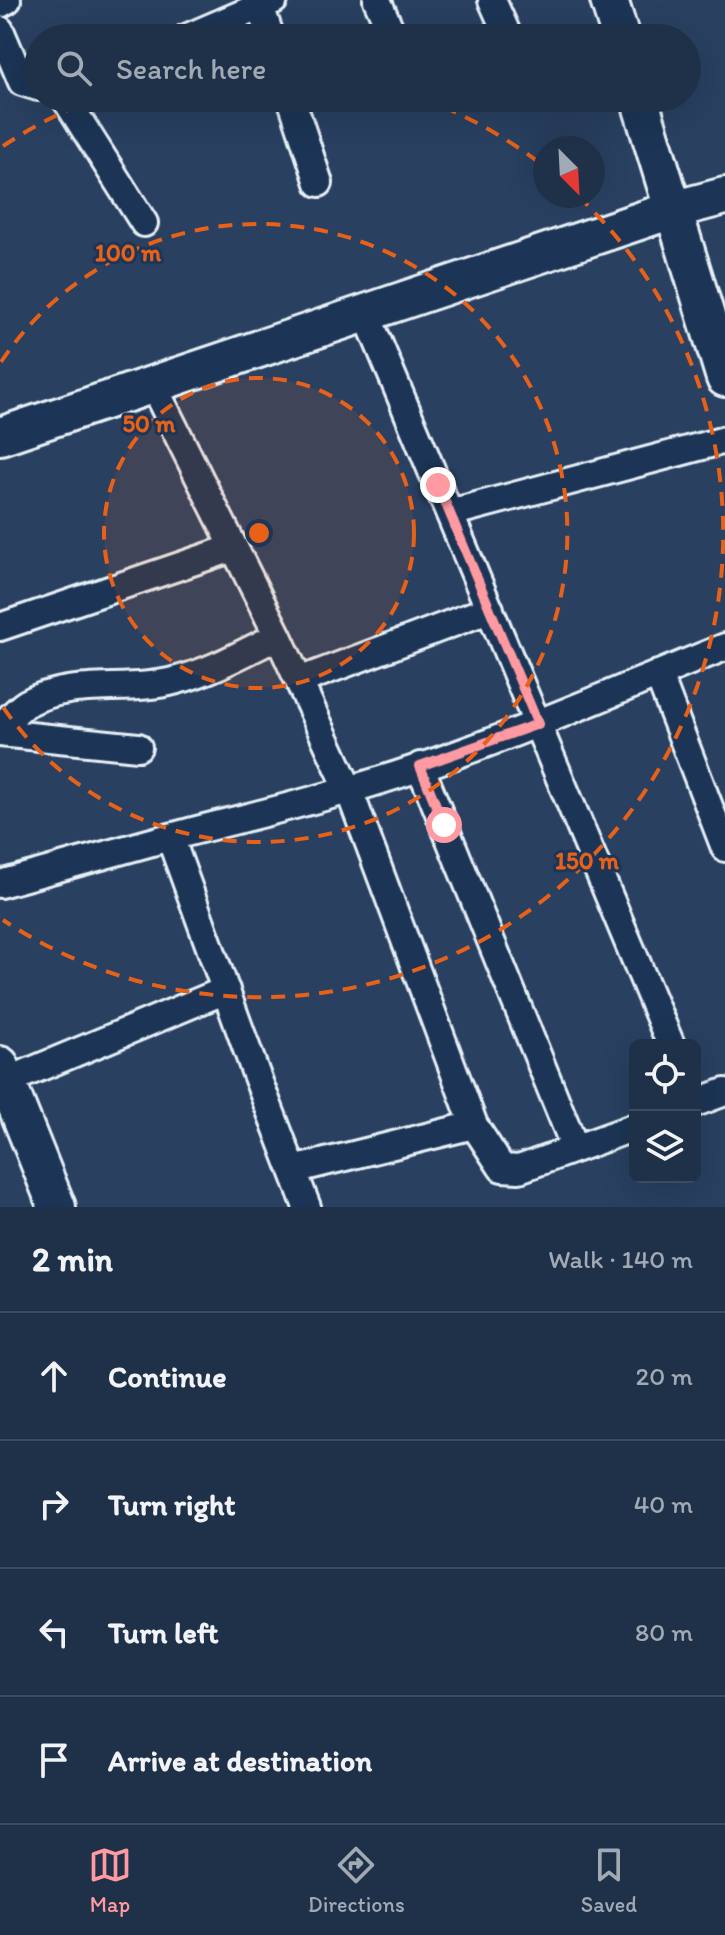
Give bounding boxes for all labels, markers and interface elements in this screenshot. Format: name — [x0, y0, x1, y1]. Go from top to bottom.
search box — [24, 24, 701, 112]
icon: search — [52, 46, 96, 90]
text: Search here — [116, 50, 266, 87]
north arrow — [533, 136, 605, 208]
text: 100 m — [95, 238, 162, 267]
text: 50 m — [123, 409, 176, 438]
route end — [420, 467, 456, 503]
centre of rings — [245, 519, 273, 547]
route start — [426, 807, 462, 843]
text: 150 m — [555, 846, 620, 875]
map controls — [629, 1039, 701, 1183]
button: locate — [629, 1039, 701, 1111]
button: layers — [629, 1111, 701, 1183]
text: 2 min — [32, 1239, 113, 1280]
text: Walk · 140 m — [548, 1243, 693, 1275]
icon: ahead — [32, 1354, 76, 1398]
text: Continue — [108, 1358, 227, 1395]
text: 20 m — [636, 1360, 693, 1392]
icon: right — [32, 1482, 76, 1526]
text: Turn right — [108, 1486, 236, 1523]
text: 40 m — [634, 1488, 693, 1520]
icon: left — [32, 1610, 76, 1654]
text: Turn left — [108, 1614, 219, 1651]
text: 80 m — [635, 1616, 693, 1648]
icon: arrive — [32, 1738, 76, 1782]
text: Arrive at destination — [108, 1742, 372, 1779]
tab: Map — [88, 1843, 132, 1918]
tab: Directions — [308, 1843, 405, 1918]
tab: Saved — [581, 1843, 637, 1918]

